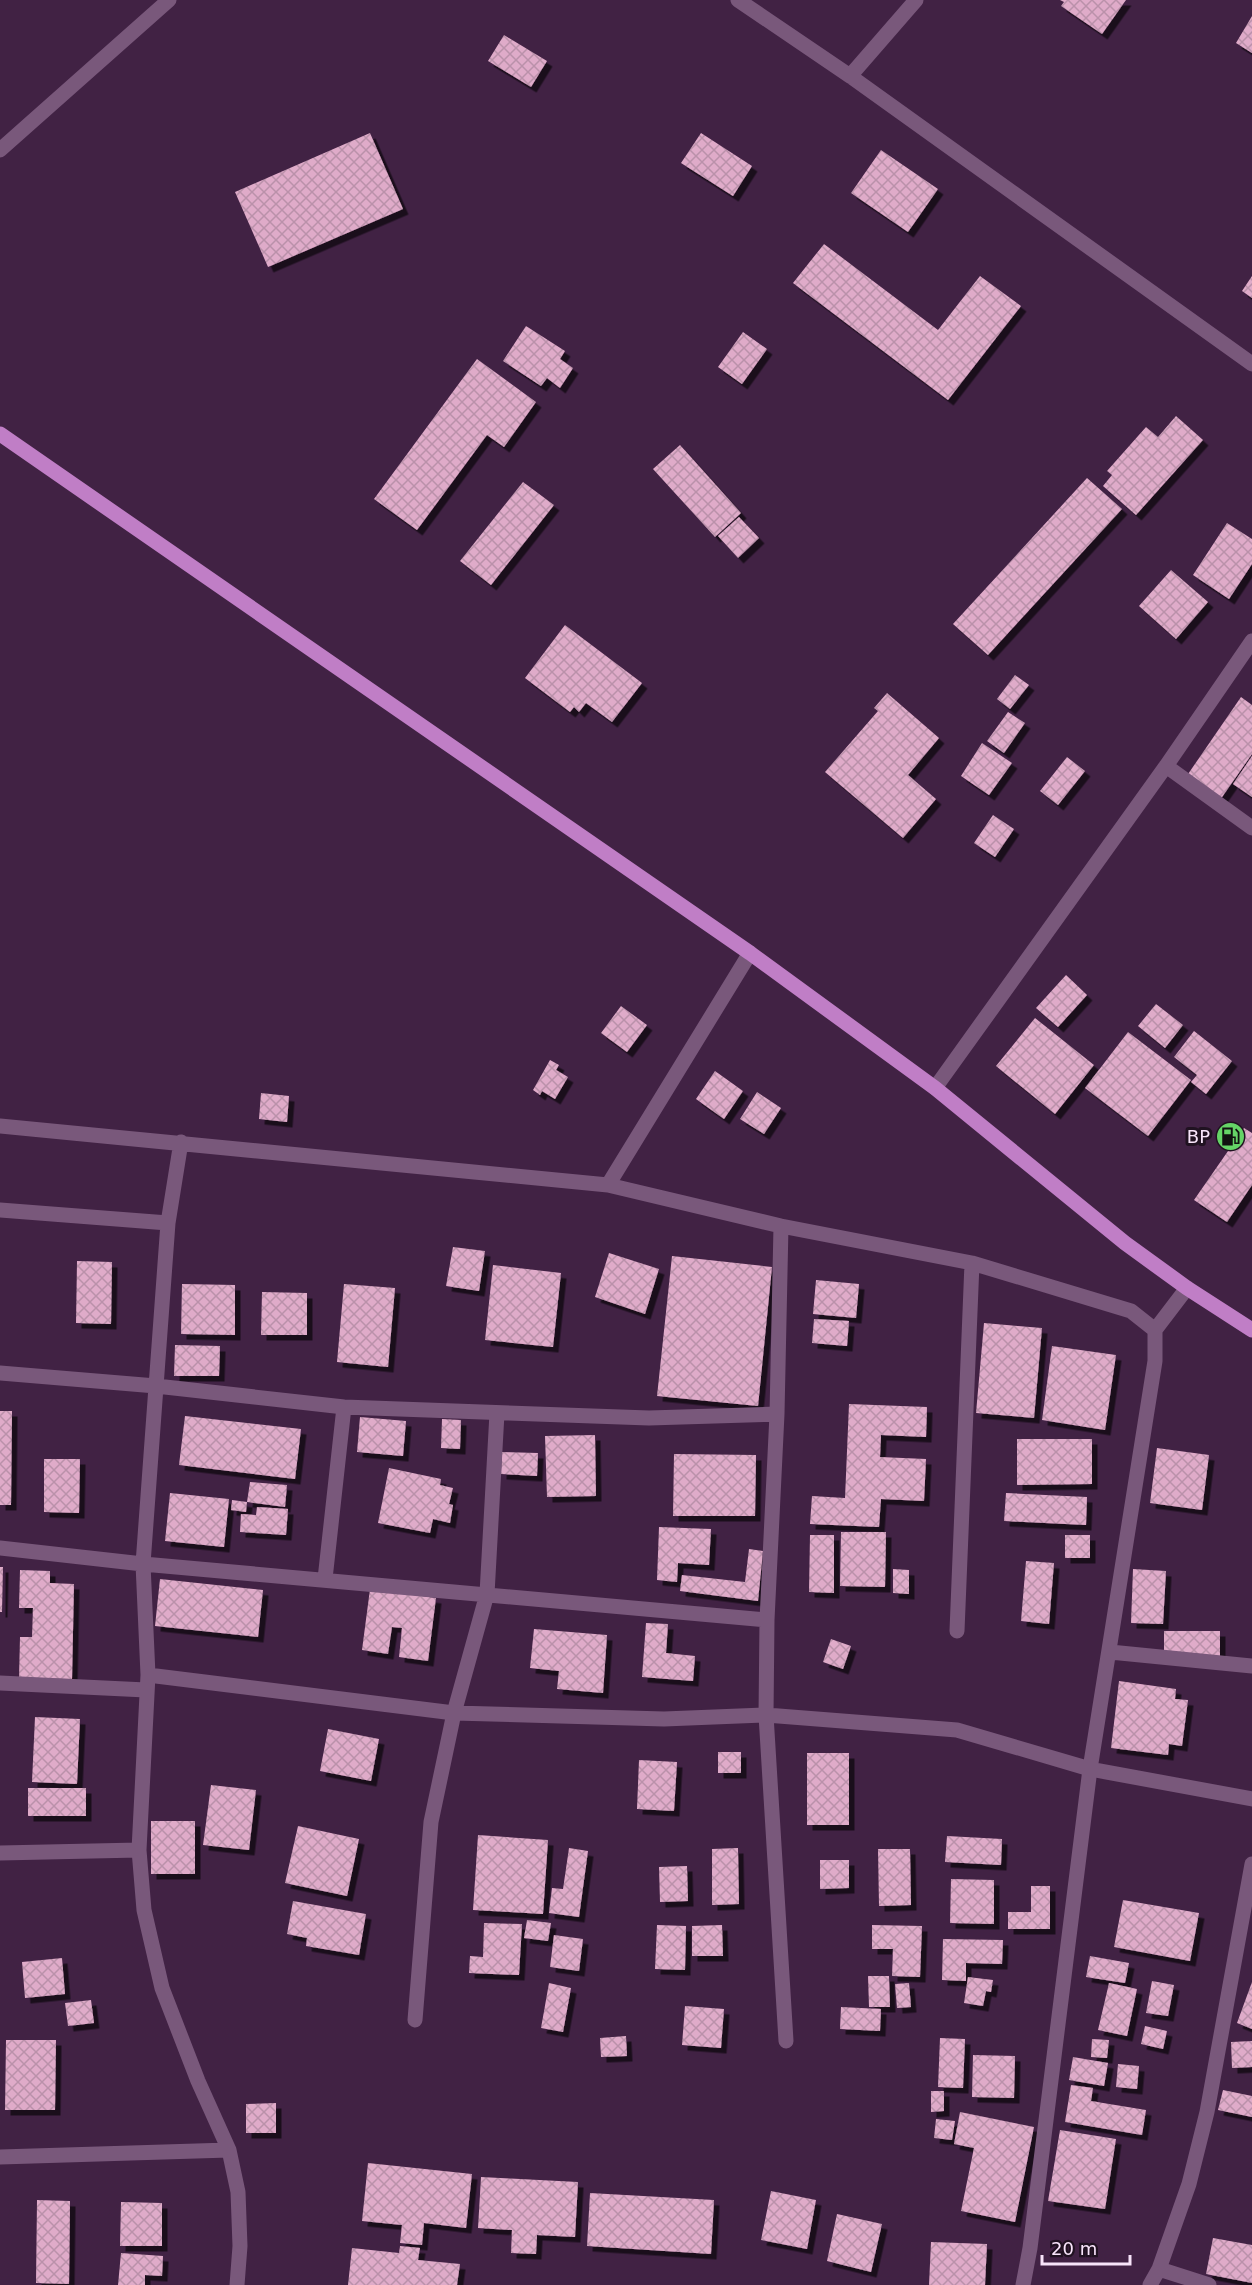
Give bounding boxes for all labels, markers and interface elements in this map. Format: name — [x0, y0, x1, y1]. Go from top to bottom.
fuel station icon: BP — [1215, 1121, 1247, 1153]
place label: BP — [1187, 1126, 1210, 1147]
scale bar — [1042, 2228, 1130, 2266]
text: 20 m — [1051, 2238, 1097, 2259]

